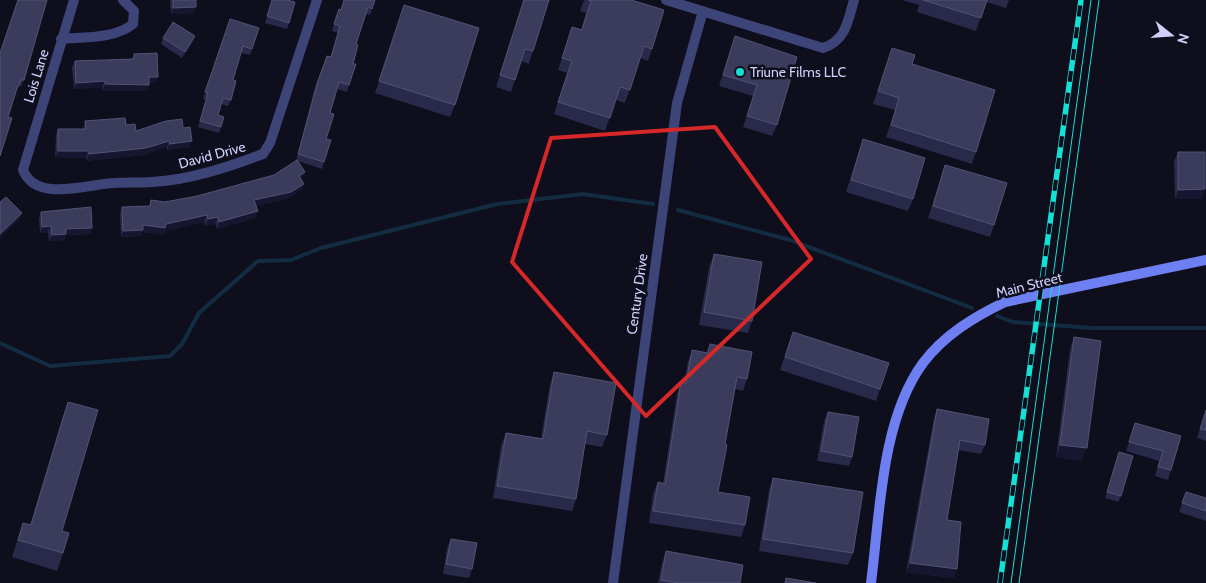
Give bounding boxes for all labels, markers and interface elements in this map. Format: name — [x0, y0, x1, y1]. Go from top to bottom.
north arrow — [1146, 10, 1196, 60]
text: N — [1173, 31, 1193, 46]
street label: Lois Lane — [19, 47, 53, 105]
place label: Triune Films LLC — [750, 63, 847, 81]
marker: Triune Films LLC — [734, 66, 746, 78]
street label: David Drive — [176, 137, 248, 173]
street label: Century Drive — [622, 252, 652, 336]
street label: Main Street — [994, 268, 1064, 302]

